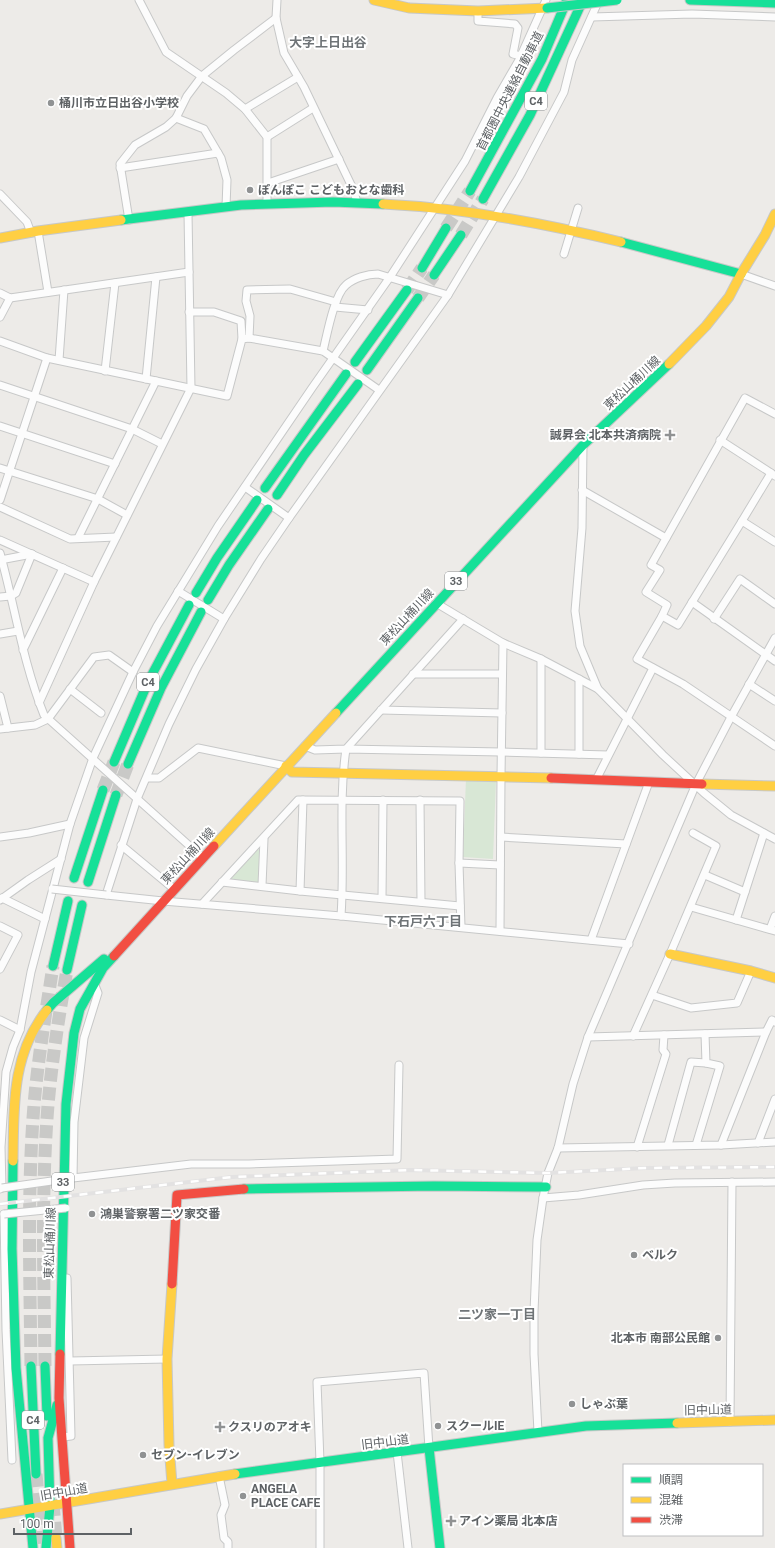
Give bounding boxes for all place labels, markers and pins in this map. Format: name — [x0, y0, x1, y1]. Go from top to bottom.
place label: 桶川市立日出谷小学校 — [59, 96, 179, 110]
marker: 桶川市立日出谷小学校 — [46, 98, 56, 108]
place label: ぽんぽこ こどもおとな歯科 — [258, 183, 405, 197]
marker: ぽんぽこ こどもおとな歯科 — [245, 185, 255, 195]
place label: 誠昇会 北本共済病院 — [550, 428, 661, 442]
marker: 誠昇会 北本共済病院 — [664, 429, 676, 441]
place label: 鴻巣警察署二ツ家交番 — [100, 1207, 221, 1221]
marker: 鴻巣警察署二ツ家交番 — [87, 1209, 97, 1219]
place label: ベルク — [642, 1248, 678, 1262]
marker: ベルク — [629, 1250, 639, 1260]
place label: 北本市 南部公民館 — [611, 1331, 710, 1345]
marker: 北本市 南部公民館 — [713, 1333, 723, 1343]
place label: しゃぶ葉 — [580, 1397, 628, 1411]
marker: しゃぶ葉 — [567, 1399, 577, 1409]
place label: スクールIE — [446, 1419, 505, 1433]
place label: クスリのアオキ — [228, 1420, 312, 1434]
marker: スクールIE — [433, 1421, 443, 1431]
marker: クスリのアオキ — [215, 1422, 225, 1432]
place label: セブン-イレブン — [151, 1448, 240, 1462]
marker: セブン-イレブン — [138, 1450, 148, 1460]
place label: ANGELA PLACE CAFE — [251, 1482, 320, 1510]
marker: ANGELA PLACE CAFE — [238, 1491, 248, 1501]
place label: アイン薬局 北本店 — [459, 1514, 557, 1528]
marker: アイン薬局 北本店 — [446, 1516, 456, 1526]

